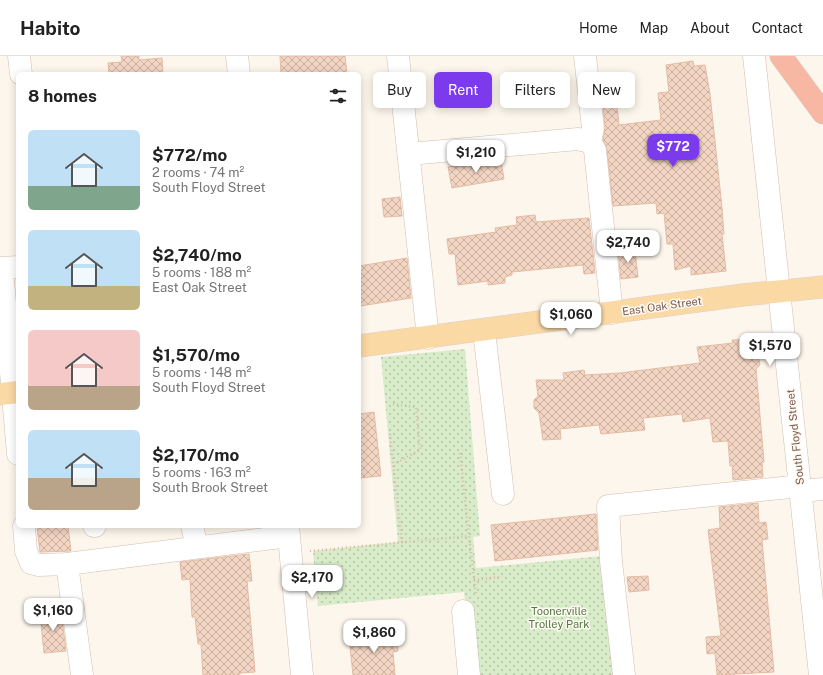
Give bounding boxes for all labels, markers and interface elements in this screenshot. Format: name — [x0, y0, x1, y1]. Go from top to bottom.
text: Habito — [20, 17, 81, 39]
text: Home — [579, 20, 618, 36]
text: Map — [640, 20, 668, 36]
text: About — [690, 20, 730, 36]
text: Contact — [752, 20, 803, 36]
chip: Buy — [373, 72, 426, 108]
chip: Rent — [434, 72, 492, 108]
chip: Filters — [500, 72, 570, 108]
chip: New — [578, 72, 635, 108]
icon: filters — [327, 85, 349, 107]
text: 8 homes — [28, 86, 97, 106]
pin: $772 — [649, 134, 697, 168]
text: $772 — [656, 139, 690, 154]
pin: $1,210 — [443, 140, 509, 174]
text: $772/mo — [152, 145, 227, 165]
text: $1,210 — [456, 145, 496, 160]
icon: home — [60, 146, 108, 194]
text: 2 rooms · 74 m² — [152, 165, 244, 180]
text: South Floyd Street — [152, 180, 266, 195]
pin: $2,740 — [595, 230, 661, 264]
text: $2,740 — [606, 235, 650, 250]
text: $2,740/mo — [152, 245, 242, 265]
icon: home — [60, 246, 108, 294]
text: 5 rooms · 188 m² — [152, 265, 251, 280]
text: East Oak Street — [152, 280, 247, 295]
street label: East Oak Street — [621, 294, 703, 318]
pin: $1,060 — [538, 302, 604, 336]
text: $1,060 — [549, 307, 593, 322]
pin: $1,570 — [737, 333, 803, 367]
text: $1,570 — [748, 338, 792, 353]
text: $1,570/mo — [152, 345, 240, 365]
icon: home — [60, 346, 108, 394]
text: 5 rooms · 148 m² — [152, 365, 251, 380]
text: South Floyd Street — [152, 380, 266, 395]
street label: South Floyd Street — [784, 389, 806, 485]
text: $2,170/mo — [152, 445, 239, 465]
icon: home — [60, 446, 108, 494]
text: 5 rooms · 163 m² — [152, 465, 251, 480]
text: South Brook Street — [152, 480, 268, 495]
pin: $2,170 — [279, 565, 345, 599]
text: $2,170 — [291, 570, 333, 585]
pin: $1,160 — [20, 598, 86, 632]
text: $1,160 — [33, 603, 73, 618]
park label: Toonerville Trolley Park — [529, 605, 589, 630]
pin: $1,860 — [341, 620, 407, 654]
text: $1,860 — [352, 625, 396, 640]

